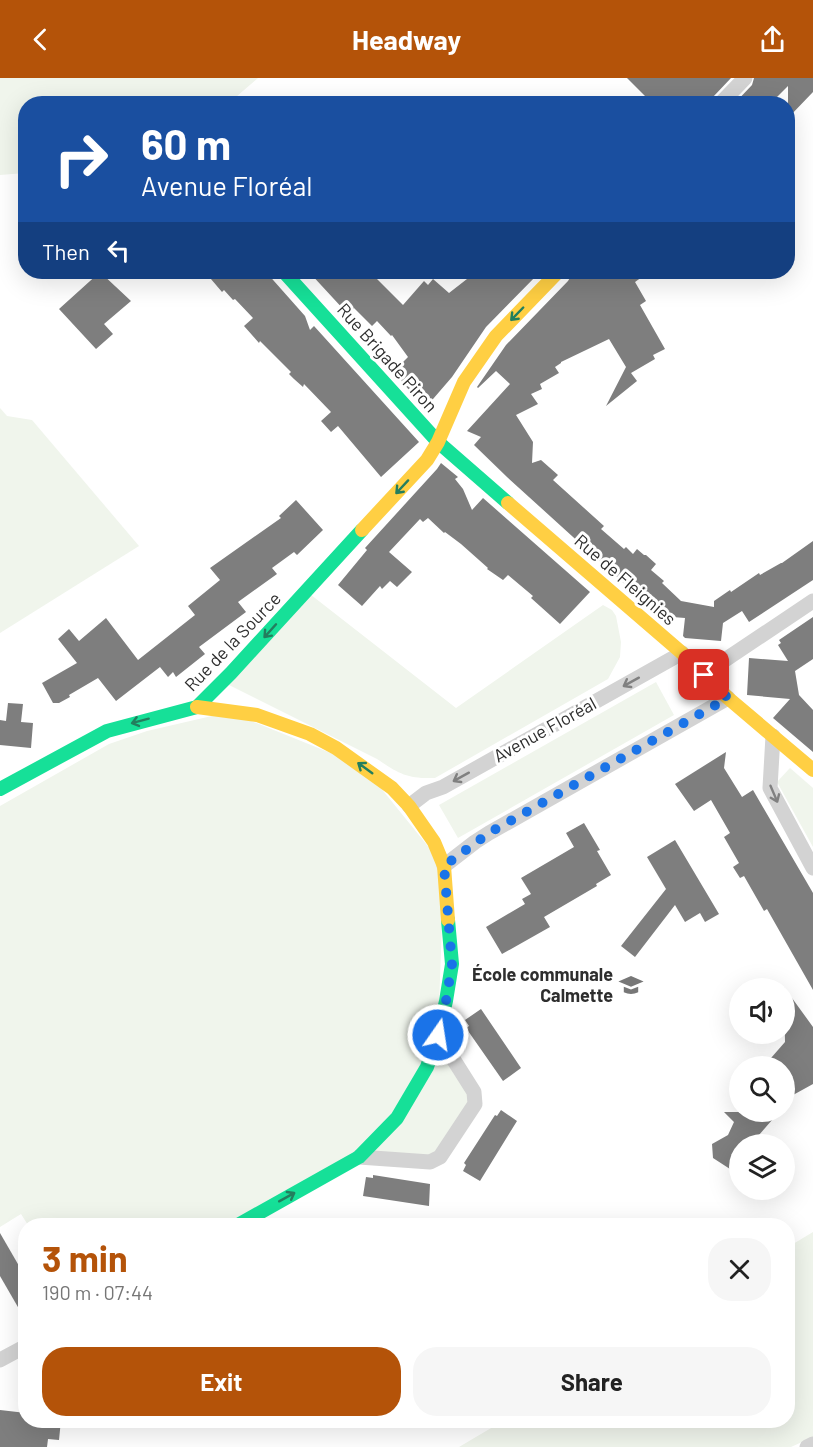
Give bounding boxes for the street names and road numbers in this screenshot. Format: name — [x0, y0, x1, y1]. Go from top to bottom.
street label: Rue Brigade Piron — [333, 298, 443, 416]
street label: Rue de Fleignies — [570, 529, 681, 629]
street label: Rue de la Source — [180, 587, 285, 695]
street label: Avenue Floréal — [489, 692, 600, 766]

